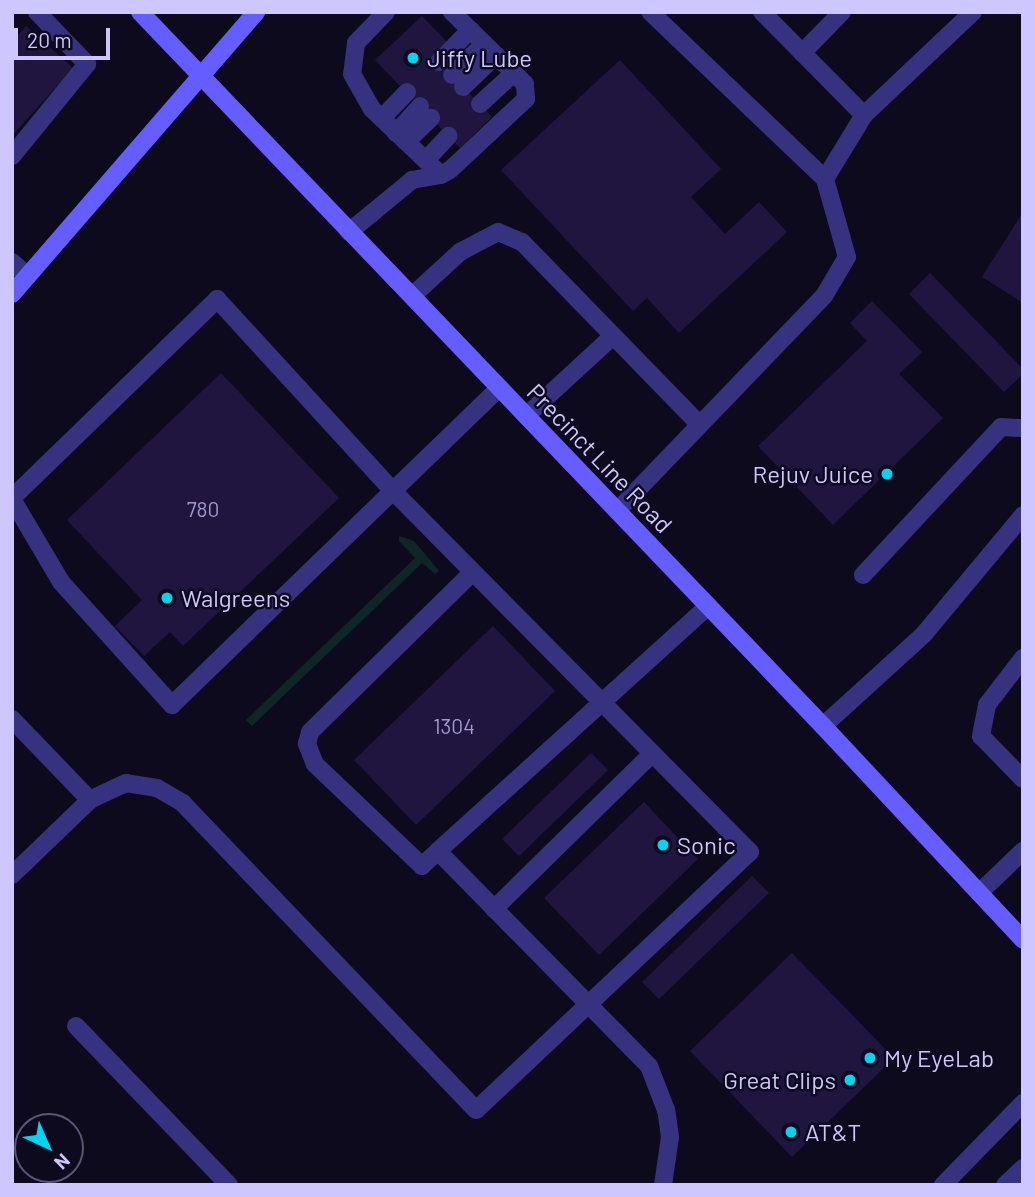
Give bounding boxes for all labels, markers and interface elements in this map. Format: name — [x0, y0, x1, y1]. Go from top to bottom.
scale bar — [18, 14, 114, 58]
text: 20 m — [27, 27, 72, 52]
place label: Jiffy Lube — [427, 44, 532, 72]
marker: Jiffy Lube — [405, 50, 421, 66]
street label: Precinct Line Road — [522, 377, 678, 539]
place label: Rejuv Juice — [753, 460, 873, 488]
marker: Rejuv Juice — [879, 466, 895, 482]
house number: 780 — [187, 496, 219, 522]
place label: Walgreens — [181, 584, 290, 612]
marker: Walgreens — [159, 590, 175, 606]
house number: 1304 — [433, 713, 475, 739]
place label: Sonic — [677, 831, 736, 859]
marker: Sonic — [655, 837, 671, 853]
place label: My EyeLab — [884, 1044, 994, 1072]
marker: My EyeLab — [862, 1050, 878, 1066]
place label: Great Clips — [723, 1066, 836, 1094]
marker: Great Clips — [842, 1072, 858, 1088]
north arrow — [14, 1113, 84, 1183]
place label: AT&T — [805, 1118, 861, 1146]
marker: AT&T — [783, 1124, 799, 1140]
text: N — [50, 1149, 75, 1175]

